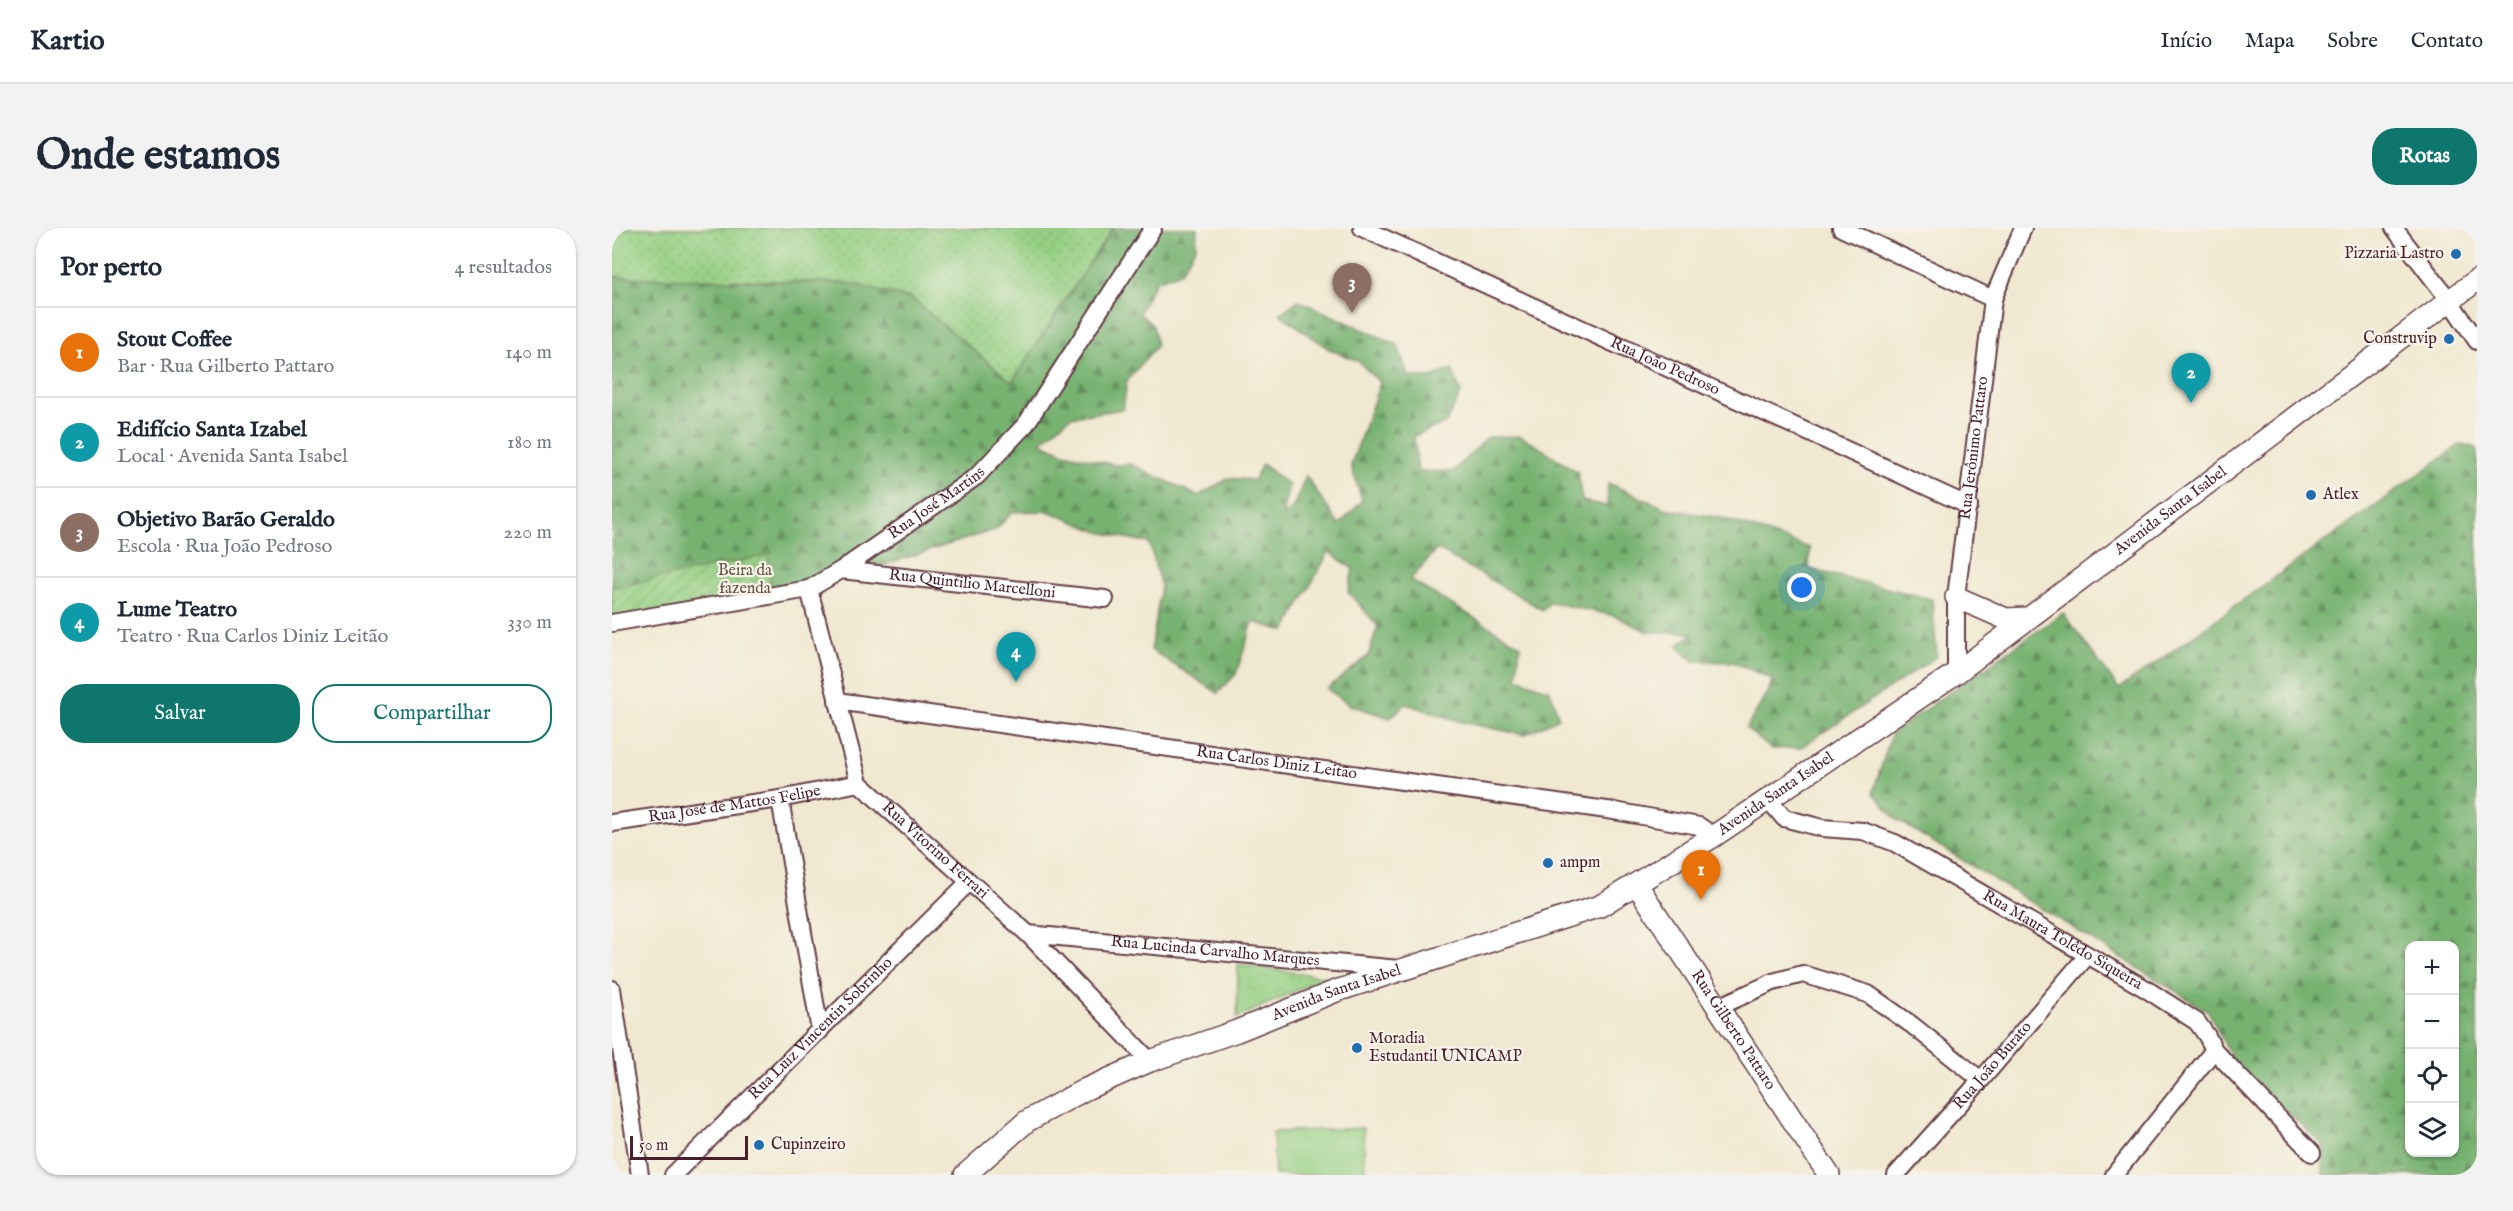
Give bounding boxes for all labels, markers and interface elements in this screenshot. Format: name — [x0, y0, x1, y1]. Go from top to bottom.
text: Kartio — [30, 24, 105, 59]
text: Início — [2160, 28, 2212, 55]
text: Mapa — [2245, 28, 2294, 55]
text: Sobre — [2327, 28, 2378, 55]
text: Contato — [2411, 28, 2483, 55]
button: Rotas — [2372, 128, 2477, 185]
text: Onde estamos — [36, 130, 280, 183]
place label: Pizzaria Lastro — [2344, 244, 2444, 264]
marker: Pizzaria Lastro — [2449, 247, 2463, 261]
text: Por perto — [60, 251, 162, 284]
text: 4 resultados — [454, 255, 552, 280]
pin: 3 — [1332, 264, 1372, 313]
text: Stout Coffee — [117, 326, 232, 354]
place label: Construvip — [2363, 329, 2437, 349]
marker: Construvip — [2442, 332, 2456, 346]
street label: Rua João Pedroso — [1607, 333, 1723, 401]
text: 1 — [76, 340, 83, 365]
text: 140 m — [505, 340, 552, 365]
text: Bar · Rua Gilberto Pattaro — [117, 354, 334, 379]
pin: 2 — [2172, 354, 2210, 403]
street label: Rua Jerônimo Pattaro — [1956, 375, 1993, 521]
text: Edifício Santa Izabel — [117, 416, 307, 444]
text: 2 — [75, 430, 84, 455]
text: 180 m — [507, 430, 552, 455]
text: Local · Avenida Santa Isabel — [117, 444, 348, 469]
street label: Avenida Santa Isabel — [2110, 462, 2232, 560]
street label: Rua José Martins — [885, 463, 990, 544]
place label: Atlex — [2322, 485, 2359, 505]
marker: Atlex — [2304, 488, 2318, 502]
text: Objetivo Barão Geraldo — [117, 506, 335, 534]
text: 3 — [76, 520, 83, 545]
text: 220 m — [504, 520, 552, 545]
text: Escola · Rua João Pedroso — [117, 534, 332, 559]
park label: Beira da fazenda — [718, 561, 772, 599]
street label: Rua Quintilio Marcelloni — [888, 565, 1057, 604]
your location — [1787, 573, 1816, 602]
text: Lume Teatro — [117, 596, 237, 624]
text: 4 — [75, 610, 84, 635]
text: 330 m — [507, 610, 552, 635]
text: Teatro · Rua Carlos Diniz Leitão — [117, 624, 388, 649]
pin: 4 — [996, 632, 1036, 682]
button: Salvar — [60, 684, 300, 743]
button: Compartilhar — [312, 684, 552, 743]
street label: Rua Carlos Diniz Leitão — [1195, 742, 1359, 785]
street label: Avenida Santa Isabel — [1713, 748, 1839, 841]
street label: Rua José de Mattos Felipe — [647, 781, 823, 828]
street label: Rua Vitorino Ferrari — [877, 798, 992, 904]
pin: 1 — [1682, 850, 1720, 900]
place label: ampm — [1560, 853, 1600, 873]
marker: ampm — [1541, 856, 1555, 870]
street label: Rua Maura Tolêdo Siqueira — [1979, 886, 2146, 995]
street label: Rua Lucinda Carvalho Marques — [1110, 932, 1321, 971]
map controls — [2405, 941, 2459, 1157]
button: + — [2405, 941, 2459, 995]
street label: Rua Luiz Vincentin Sobrinho — [745, 953, 897, 1104]
street label: Avenida Santa Isabel — [1268, 960, 1404, 1026]
street label: Rua Gilberto Pattaro — [1686, 966, 1780, 1094]
button: − — [2405, 995, 2459, 1049]
street label: Rua João Burato — [1949, 1017, 2037, 1114]
place label: Moradia Estudantil UNICAMP — [1369, 1029, 1522, 1067]
marker: Moradia Estudantil UNICAMP — [1350, 1041, 1364, 1055]
button: locate — [2405, 1049, 2459, 1103]
button: layers — [2405, 1103, 2459, 1157]
scale bar — [630, 1133, 748, 1160]
place label: Cupinzeiro — [771, 1135, 846, 1155]
text: 50 m — [639, 1136, 668, 1156]
marker: Cupinzeiro — [752, 1138, 766, 1152]

